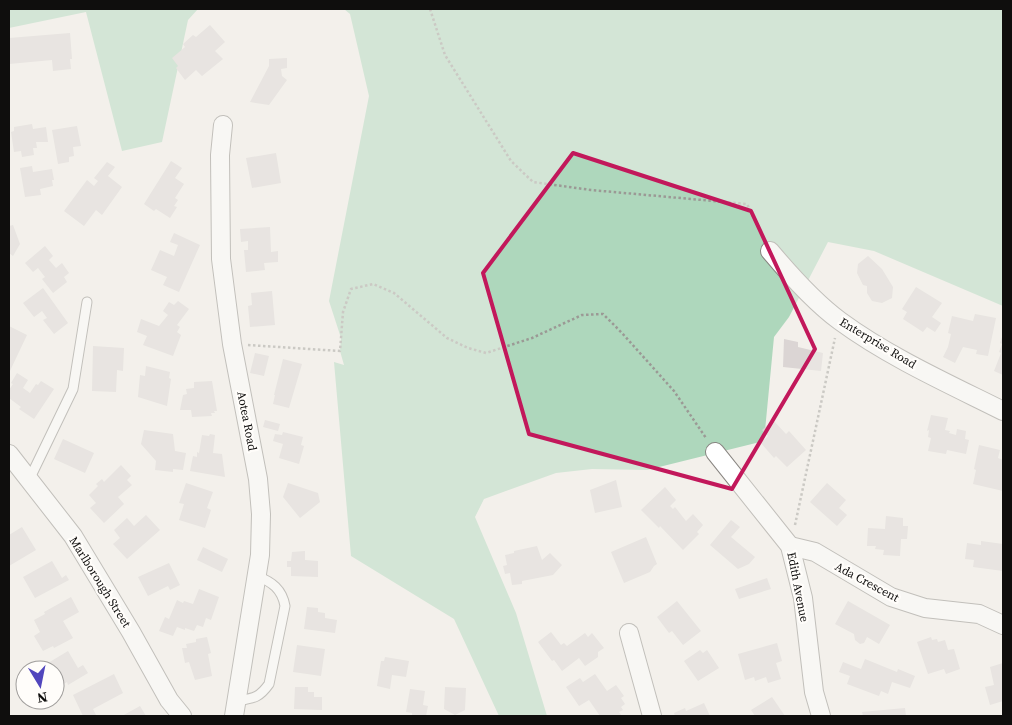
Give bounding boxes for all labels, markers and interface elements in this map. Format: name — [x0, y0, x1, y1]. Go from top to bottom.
street label: Enterprise Road — [837, 314, 919, 372]
street label: Aotea Road — [233, 390, 261, 452]
street label: Marlborough Street — [66, 534, 134, 630]
street label: Edith Avenue — [783, 551, 813, 623]
street label: Ada Crescent — [832, 558, 902, 606]
north arrow — [15, 660, 65, 710]
text: N — [35, 687, 49, 709]

